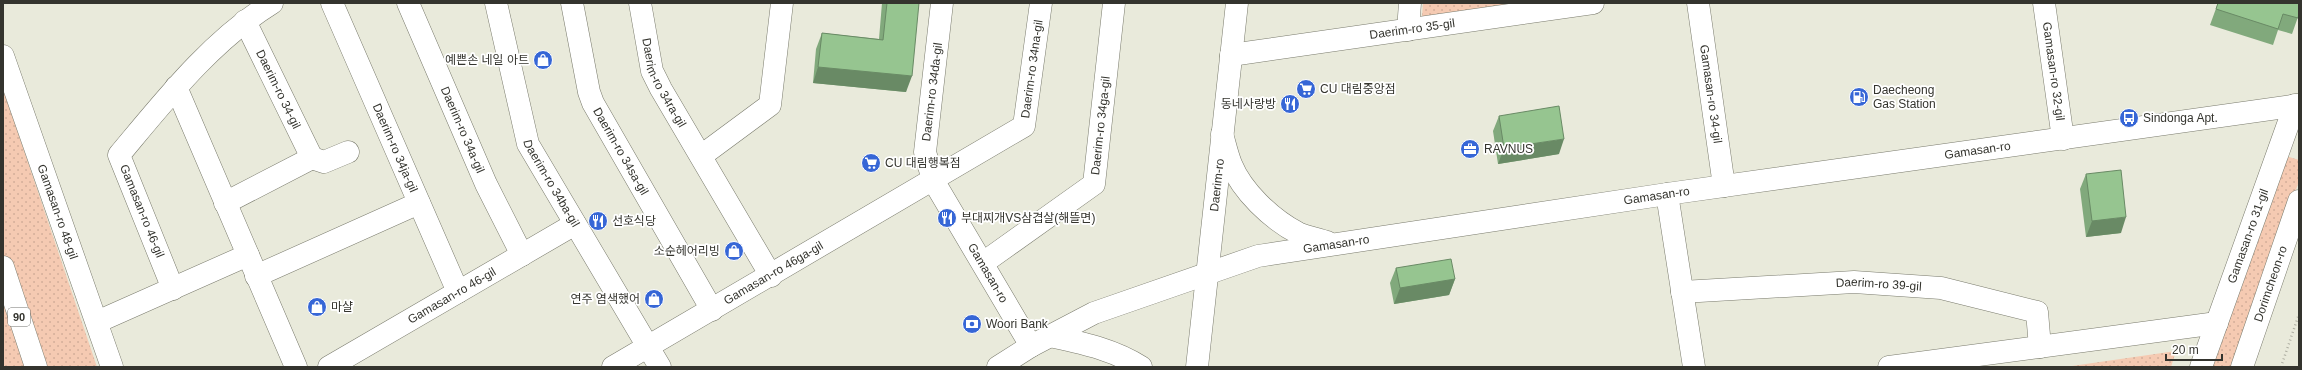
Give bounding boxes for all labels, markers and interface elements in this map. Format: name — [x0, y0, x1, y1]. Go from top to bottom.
street label: Daerim-ro 35-gil — [1369, 16, 1456, 42]
street label: Daerim-ro 34na-gil — [1018, 19, 1046, 119]
street label: Gamasan-ro 32-gil — [2040, 21, 2067, 122]
street label: Daerim-ro 34ra-gil — [639, 37, 689, 130]
street label: Daerim-ro 34da-gil — [919, 42, 945, 142]
street label: Gamasan-ro 34-gil — [1697, 44, 1725, 144]
street label: Daerim-ro 34-gil — [253, 47, 304, 131]
shop icon: 예쁜손 네일 아트 — [532, 49, 554, 71]
place label: 예쁜손 네일 아트 — [445, 53, 529, 67]
street label: Daerim-ro 34ga-gil — [1088, 75, 1113, 176]
supermarket icon: CU 대림중앙점 — [1295, 78, 1317, 100]
place label: CU 대림중앙점 — [1320, 82, 1396, 96]
place label: Daecheong Gas Station — [1873, 83, 1936, 111]
street label: Daerim-ro 34a-gil — [438, 84, 487, 175]
fuel station icon: Daecheong Gas Station — [1848, 86, 1870, 108]
restaurant icon: 동네사랑방 — [1279, 93, 1301, 115]
place label: 동네사랑방 — [1221, 97, 1276, 111]
street label: Daerim-ro 34ja-gil — [370, 101, 421, 194]
street label: Daerim-ro 34sa-gil — [590, 105, 651, 198]
bus stop icon: Sindonga Apt. — [2118, 107, 2140, 129]
place label: Sindonga Apt. — [2143, 111, 2218, 125]
street label: Daerim-ro 34ba-gil — [520, 138, 583, 229]
office icon: RAVNUS — [1459, 138, 1481, 160]
street label: Gamasan-ro — [1943, 139, 2012, 162]
place label: RAVNUS — [1484, 142, 1533, 156]
supermarket icon: CU 대림행복점 — [860, 152, 882, 174]
place label: CU 대림행복점 — [885, 156, 961, 170]
street label: Daerim-ro — [1207, 157, 1227, 212]
street label: Gamasan-ro 48-gil — [35, 162, 81, 261]
street label: Gamasan-ro 46-gil — [117, 162, 167, 260]
street label: Gamasan-ro — [1623, 184, 1691, 208]
street label: Gamasan-ro 31-gil — [2225, 187, 2271, 285]
restaurant icon: 부대찌개VS삼겹살(해뜰면) — [936, 207, 958, 229]
restaurant icon: 선호식당 — [587, 210, 609, 232]
place label: 부대찌개VS삼겹살(해뜰면) — [961, 211, 1095, 225]
place label: 선호식당 — [612, 214, 656, 228]
street label: Gamasan-ro — [1302, 232, 1371, 256]
street label: Gamasan-ro 46ga-gil — [721, 238, 826, 308]
shop icon: 소순헤어리빙 — [723, 240, 745, 262]
street label: Gamasan-ro — [965, 241, 1011, 306]
place label: 소순헤어리빙 — [654, 244, 720, 258]
street label: Dorimcheon-ro — [2251, 244, 2290, 324]
street label: Gamasan-ro 46-gil — [405, 265, 498, 327]
street label: Daerim-ro 39-gil — [1835, 275, 1922, 294]
shop icon: 연주 염색했어 — [643, 288, 665, 310]
place label: 연주 염색했어 — [570, 292, 640, 306]
shop icon: 마샬 — [306, 296, 328, 318]
place label: 마샬 — [331, 300, 353, 314]
road number: 90 — [8, 308, 30, 326]
bank icon: Woori Bank — [961, 313, 983, 335]
place label: Woori Bank — [986, 317, 1049, 331]
scale bar — [2166, 336, 2222, 362]
text: 20 m — [2172, 343, 2199, 357]

